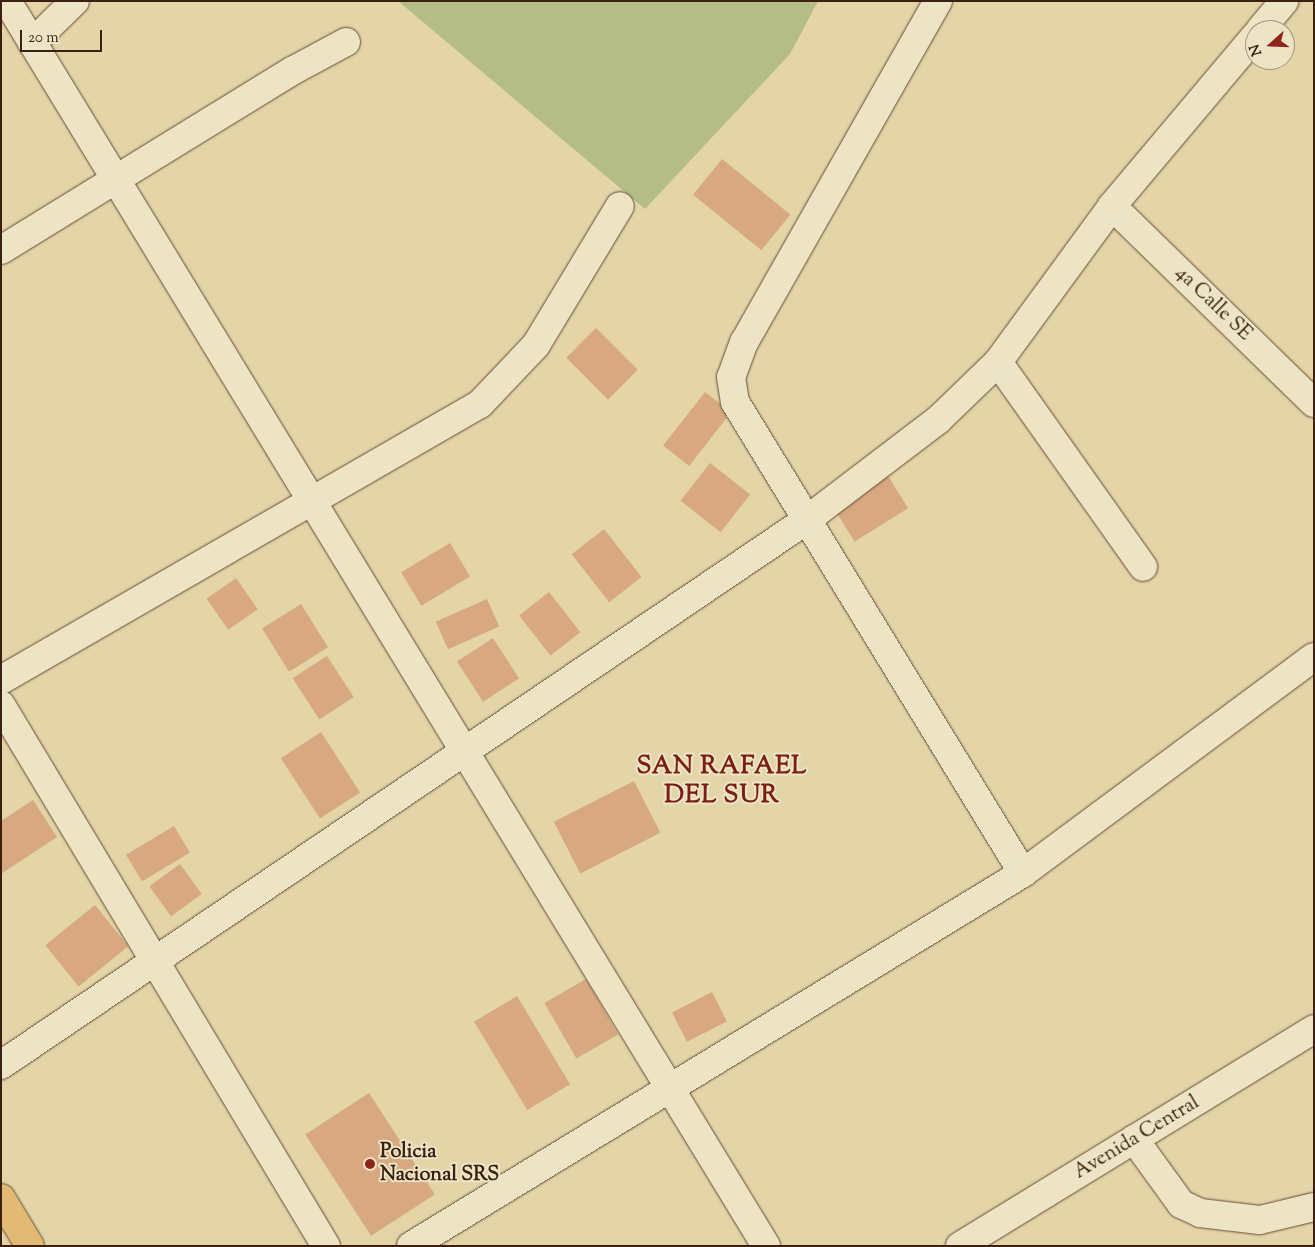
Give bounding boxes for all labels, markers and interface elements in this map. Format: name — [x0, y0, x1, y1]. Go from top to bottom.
scale bar — [22, 20, 105, 52]
north arrow — [1245, 20, 1295, 70]
text: 20 m — [28, 28, 59, 49]
text: N — [1246, 41, 1268, 58]
street label: 4a Calle SE — [1170, 262, 1256, 346]
district label: SAN RAFAEL DEL SUR — [635, 753, 809, 812]
street label: Avenida Central — [1070, 1091, 1204, 1185]
place label: Policia Nacional SRS — [380, 1140, 499, 1187]
marker: Policia Nacional SRS — [364, 1158, 376, 1170]

